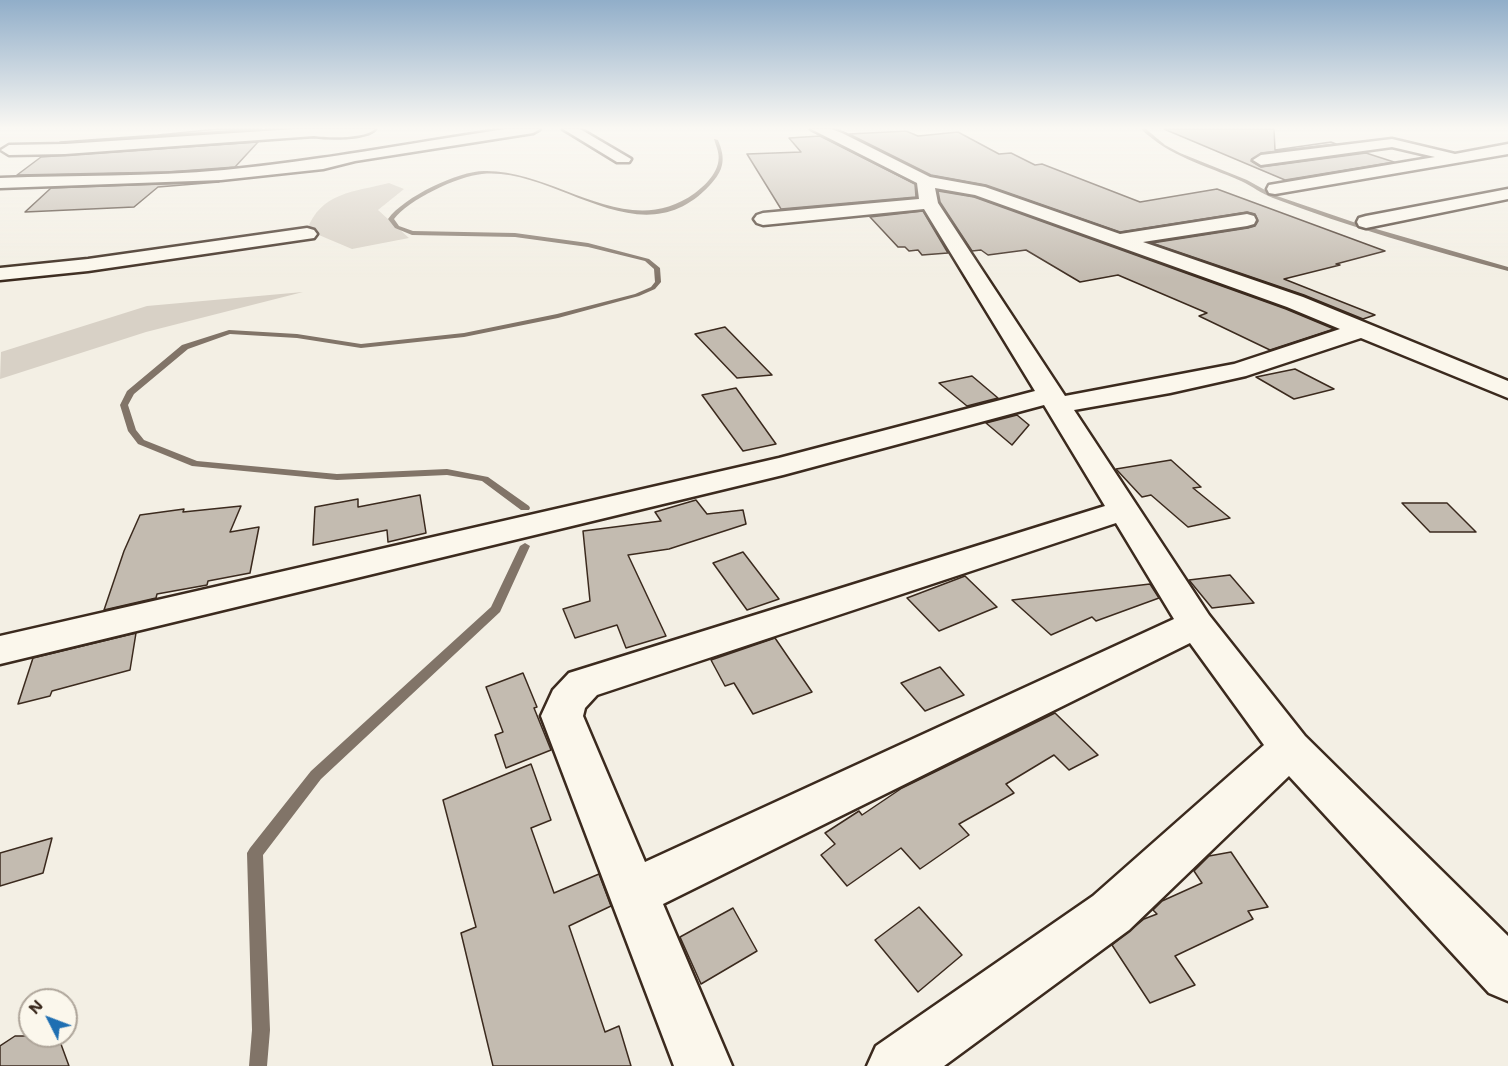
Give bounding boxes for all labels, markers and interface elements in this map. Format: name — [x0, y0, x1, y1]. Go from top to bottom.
north arrow — [18, 988, 78, 1048]
text: N — [24, 995, 48, 1019]

